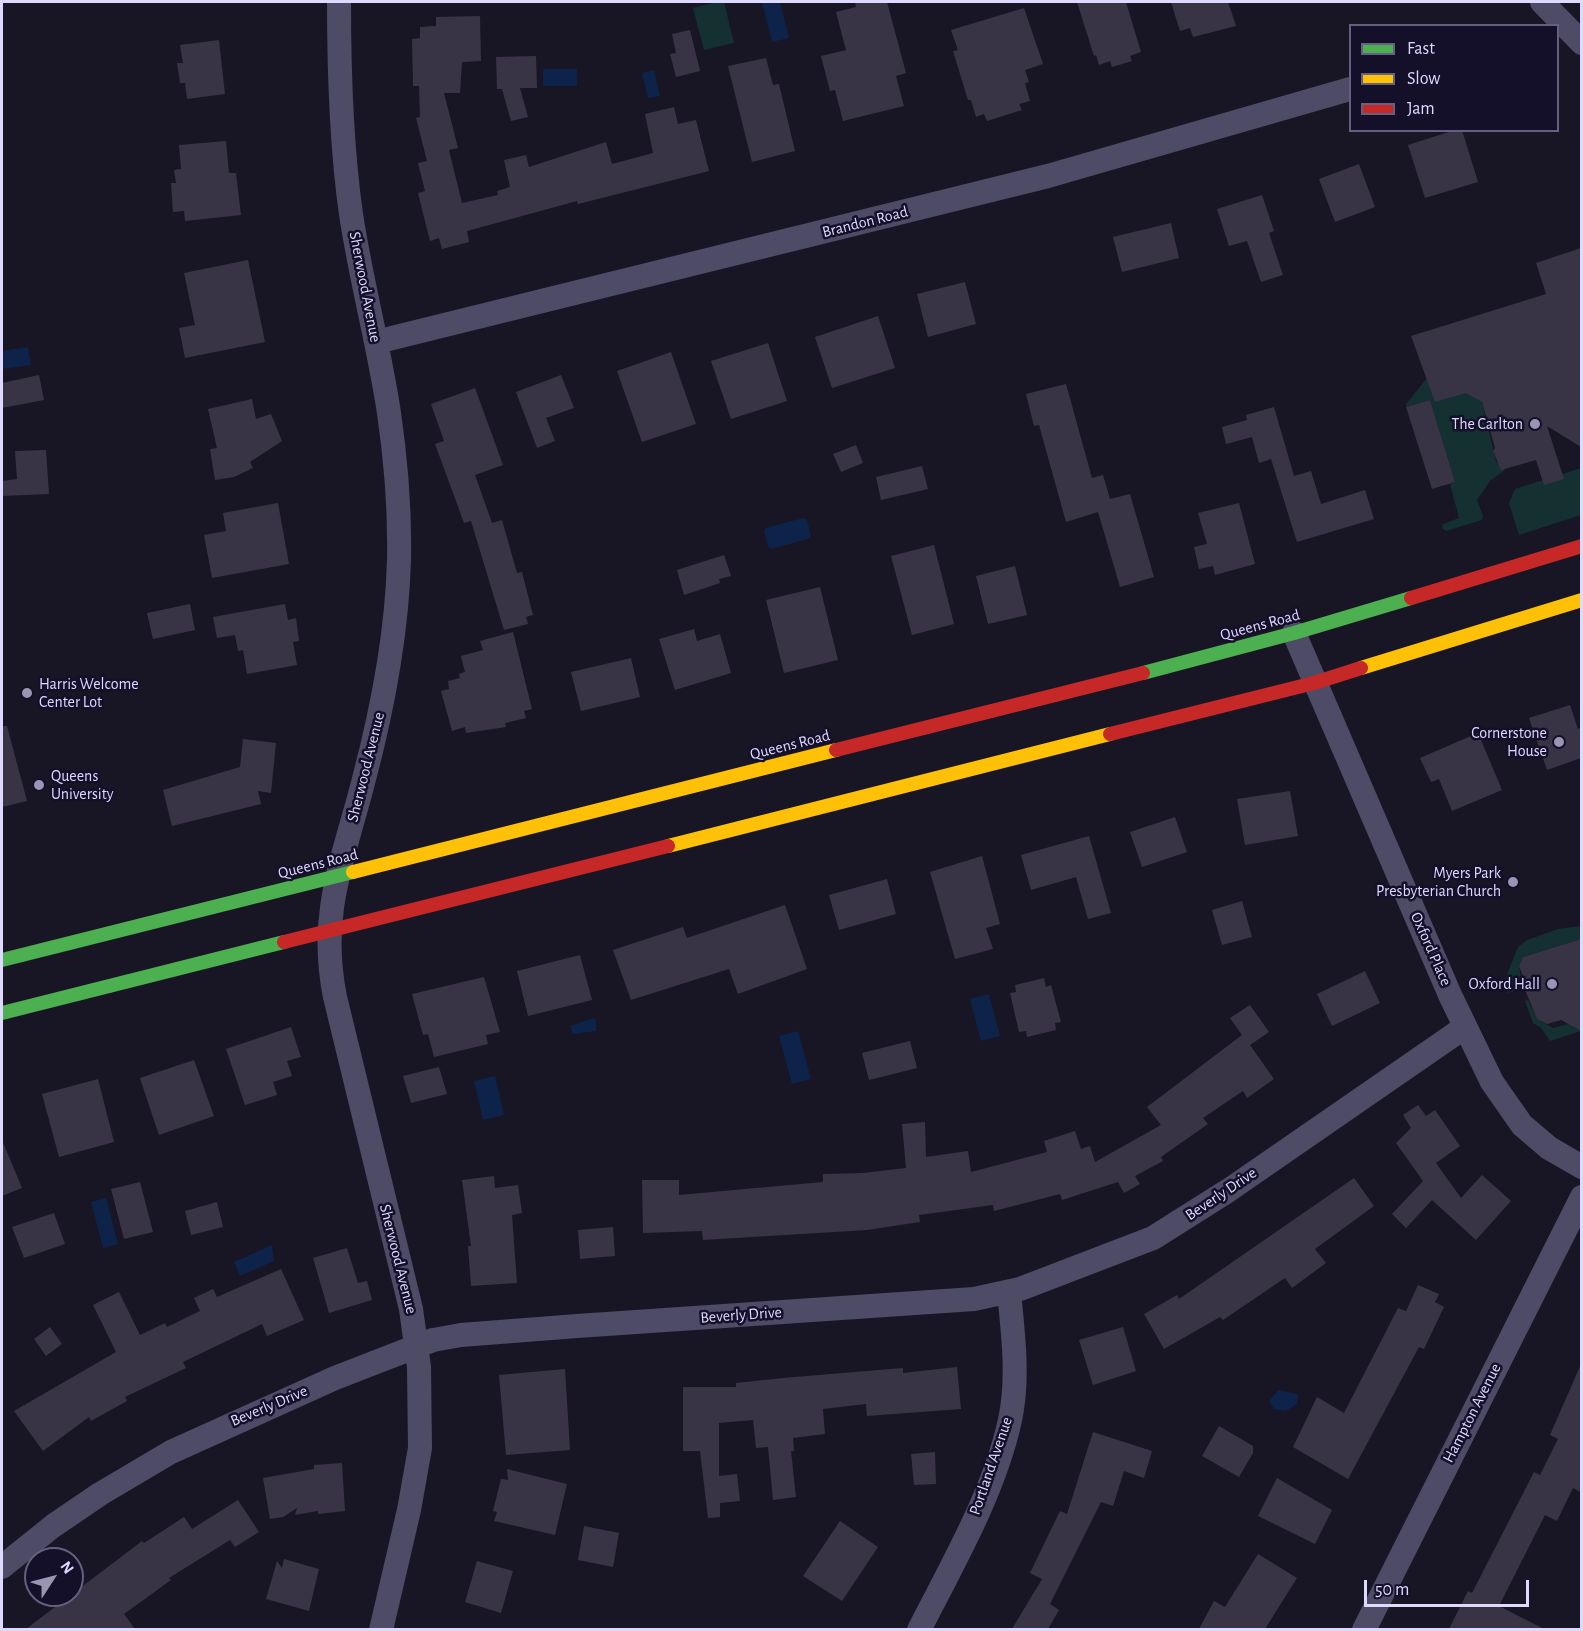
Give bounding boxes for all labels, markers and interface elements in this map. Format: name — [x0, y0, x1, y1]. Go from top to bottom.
legend — [1349, 24, 1559, 132]
text: Fast — [1407, 40, 1435, 58]
text: Slow — [1407, 70, 1440, 88]
text: Jam — [1407, 100, 1435, 118]
street label: Brandon Road — [820, 202, 910, 242]
street label: Sherwood Avenue — [345, 230, 385, 344]
place label: The Carlton — [1451, 414, 1523, 434]
marker: The Carlton — [1528, 417, 1542, 431]
street label: Queens Road — [1218, 605, 1302, 645]
place label: Harris Welcome Center Lot — [39, 674, 139, 712]
marker: Harris Welcome Center Lot — [20, 686, 34, 700]
street label: Sherwood Avenue — [343, 710, 389, 824]
place label: Cornerstone House — [1471, 723, 1547, 761]
street label: Queens Road — [748, 726, 832, 764]
marker: Cornerstone House — [1552, 735, 1566, 749]
place label: Queens University — [51, 766, 114, 804]
marker: Queens University — [32, 778, 46, 792]
street label: Queens Road — [276, 845, 360, 883]
place label: Myers Park Presbyterian Church — [1376, 863, 1501, 901]
marker: Myers Park Presbyterian Church — [1506, 875, 1520, 889]
street label: Oxford Place — [1406, 909, 1456, 989]
place label: Oxford Hall — [1469, 974, 1540, 994]
marker: Oxford Hall — [1545, 977, 1559, 991]
street label: Beverly Drive — [1182, 1163, 1260, 1225]
street label: Sherwood Avenue — [375, 1202, 421, 1316]
street label: Beverly Drive — [700, 1303, 782, 1327]
street label: Hampton Avenue — [1439, 1360, 1505, 1466]
street label: Beverly Drive — [228, 1381, 310, 1431]
street label: Portland Avenue — [965, 1414, 1017, 1518]
north arrow — [24, 1547, 84, 1607]
text: N — [57, 1558, 77, 1577]
scale bar — [1367, 1568, 1532, 1606]
text: 50 m — [1375, 1581, 1409, 1599]

